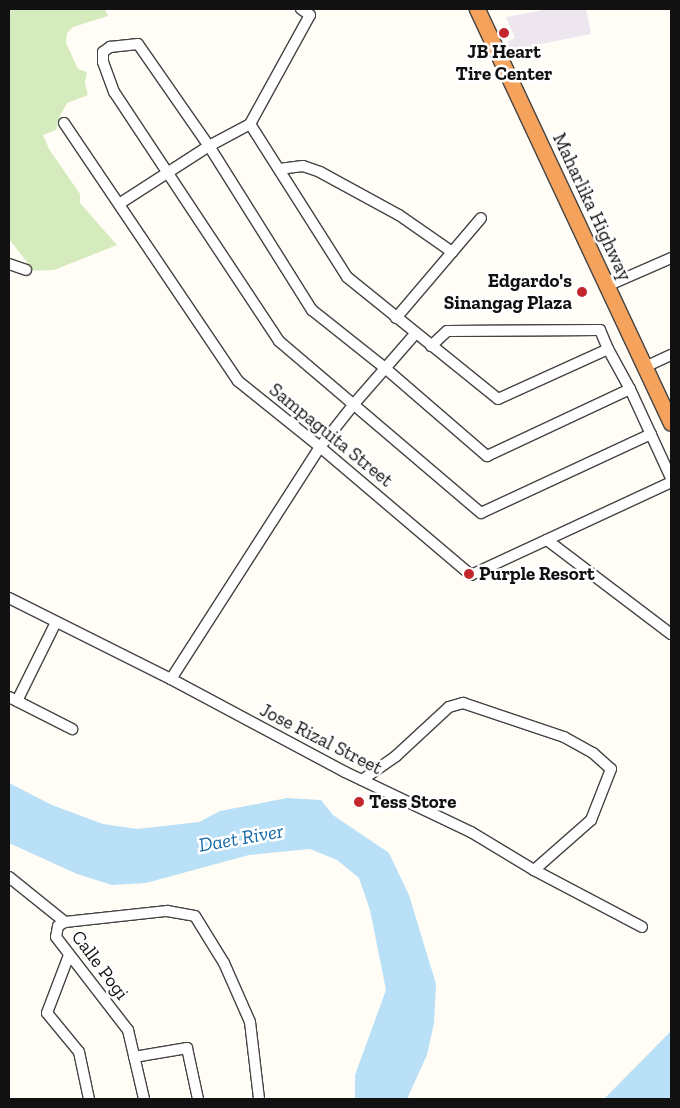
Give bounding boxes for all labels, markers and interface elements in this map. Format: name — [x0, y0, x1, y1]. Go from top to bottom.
marker: JB Heart Tire Center — [498, 27, 510, 39]
place label: JB Heart Tire Center — [456, 41, 552, 85]
street label: Maharlika Highway — [548, 129, 636, 285]
place label: Edgardo's Sinangag Plaza — [444, 270, 572, 314]
marker: Edgardo's Sinangag Plaza — [576, 286, 588, 298]
street label: Sampaguita Street — [265, 378, 397, 492]
place label: Purple Resort — [479, 563, 595, 585]
marker: Purple Resort — [463, 568, 475, 580]
street label: Jose Rizal Street — [256, 698, 386, 780]
place label: Tess Store — [369, 791, 456, 813]
marker: Tess Store — [353, 796, 365, 808]
water label: Daet River — [197, 819, 285, 857]
street label: Calle Pogi — [67, 926, 133, 1004]

